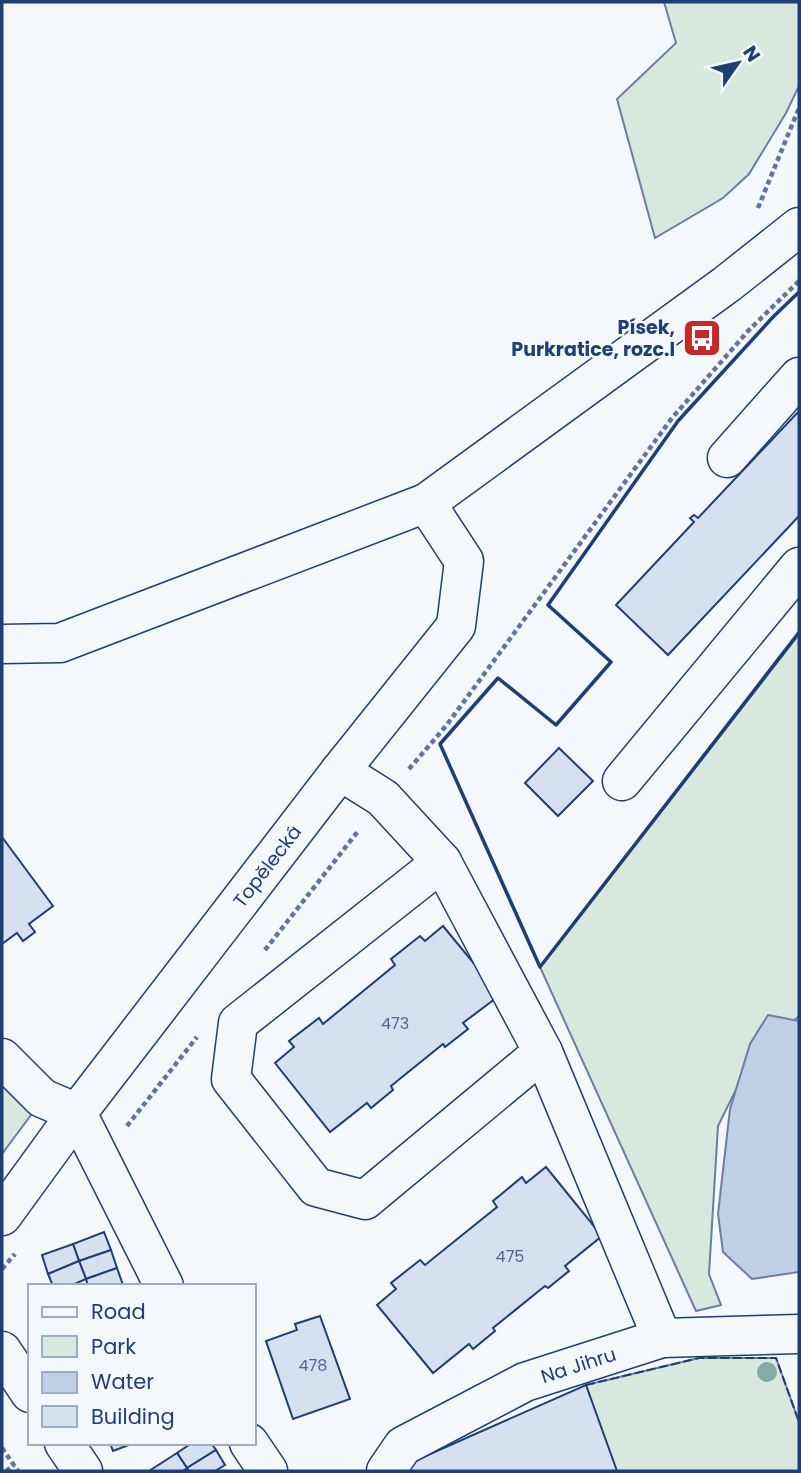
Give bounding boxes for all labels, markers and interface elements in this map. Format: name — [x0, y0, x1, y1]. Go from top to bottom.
north arrow — [703, 28, 773, 98]
text: N — [736, 40, 767, 67]
place label: Písek, Purkratice, rozc.I — [511, 314, 675, 363]
bus stop icon: Písek, Purkratice, rozc.I — [681, 317, 723, 359]
street label: Topělecká — [227, 819, 308, 913]
house number: 473 — [381, 1012, 409, 1035]
house number: 475 — [496, 1245, 524, 1268]
legend — [28, 1284, 256, 1445]
text: Road — [91, 1297, 146, 1326]
text: Park — [91, 1332, 136, 1361]
street label: Na Jihru — [537, 1341, 619, 1390]
house number: 478 — [299, 1354, 327, 1377]
text: Water — [91, 1367, 154, 1396]
text: Building — [91, 1402, 175, 1431]

